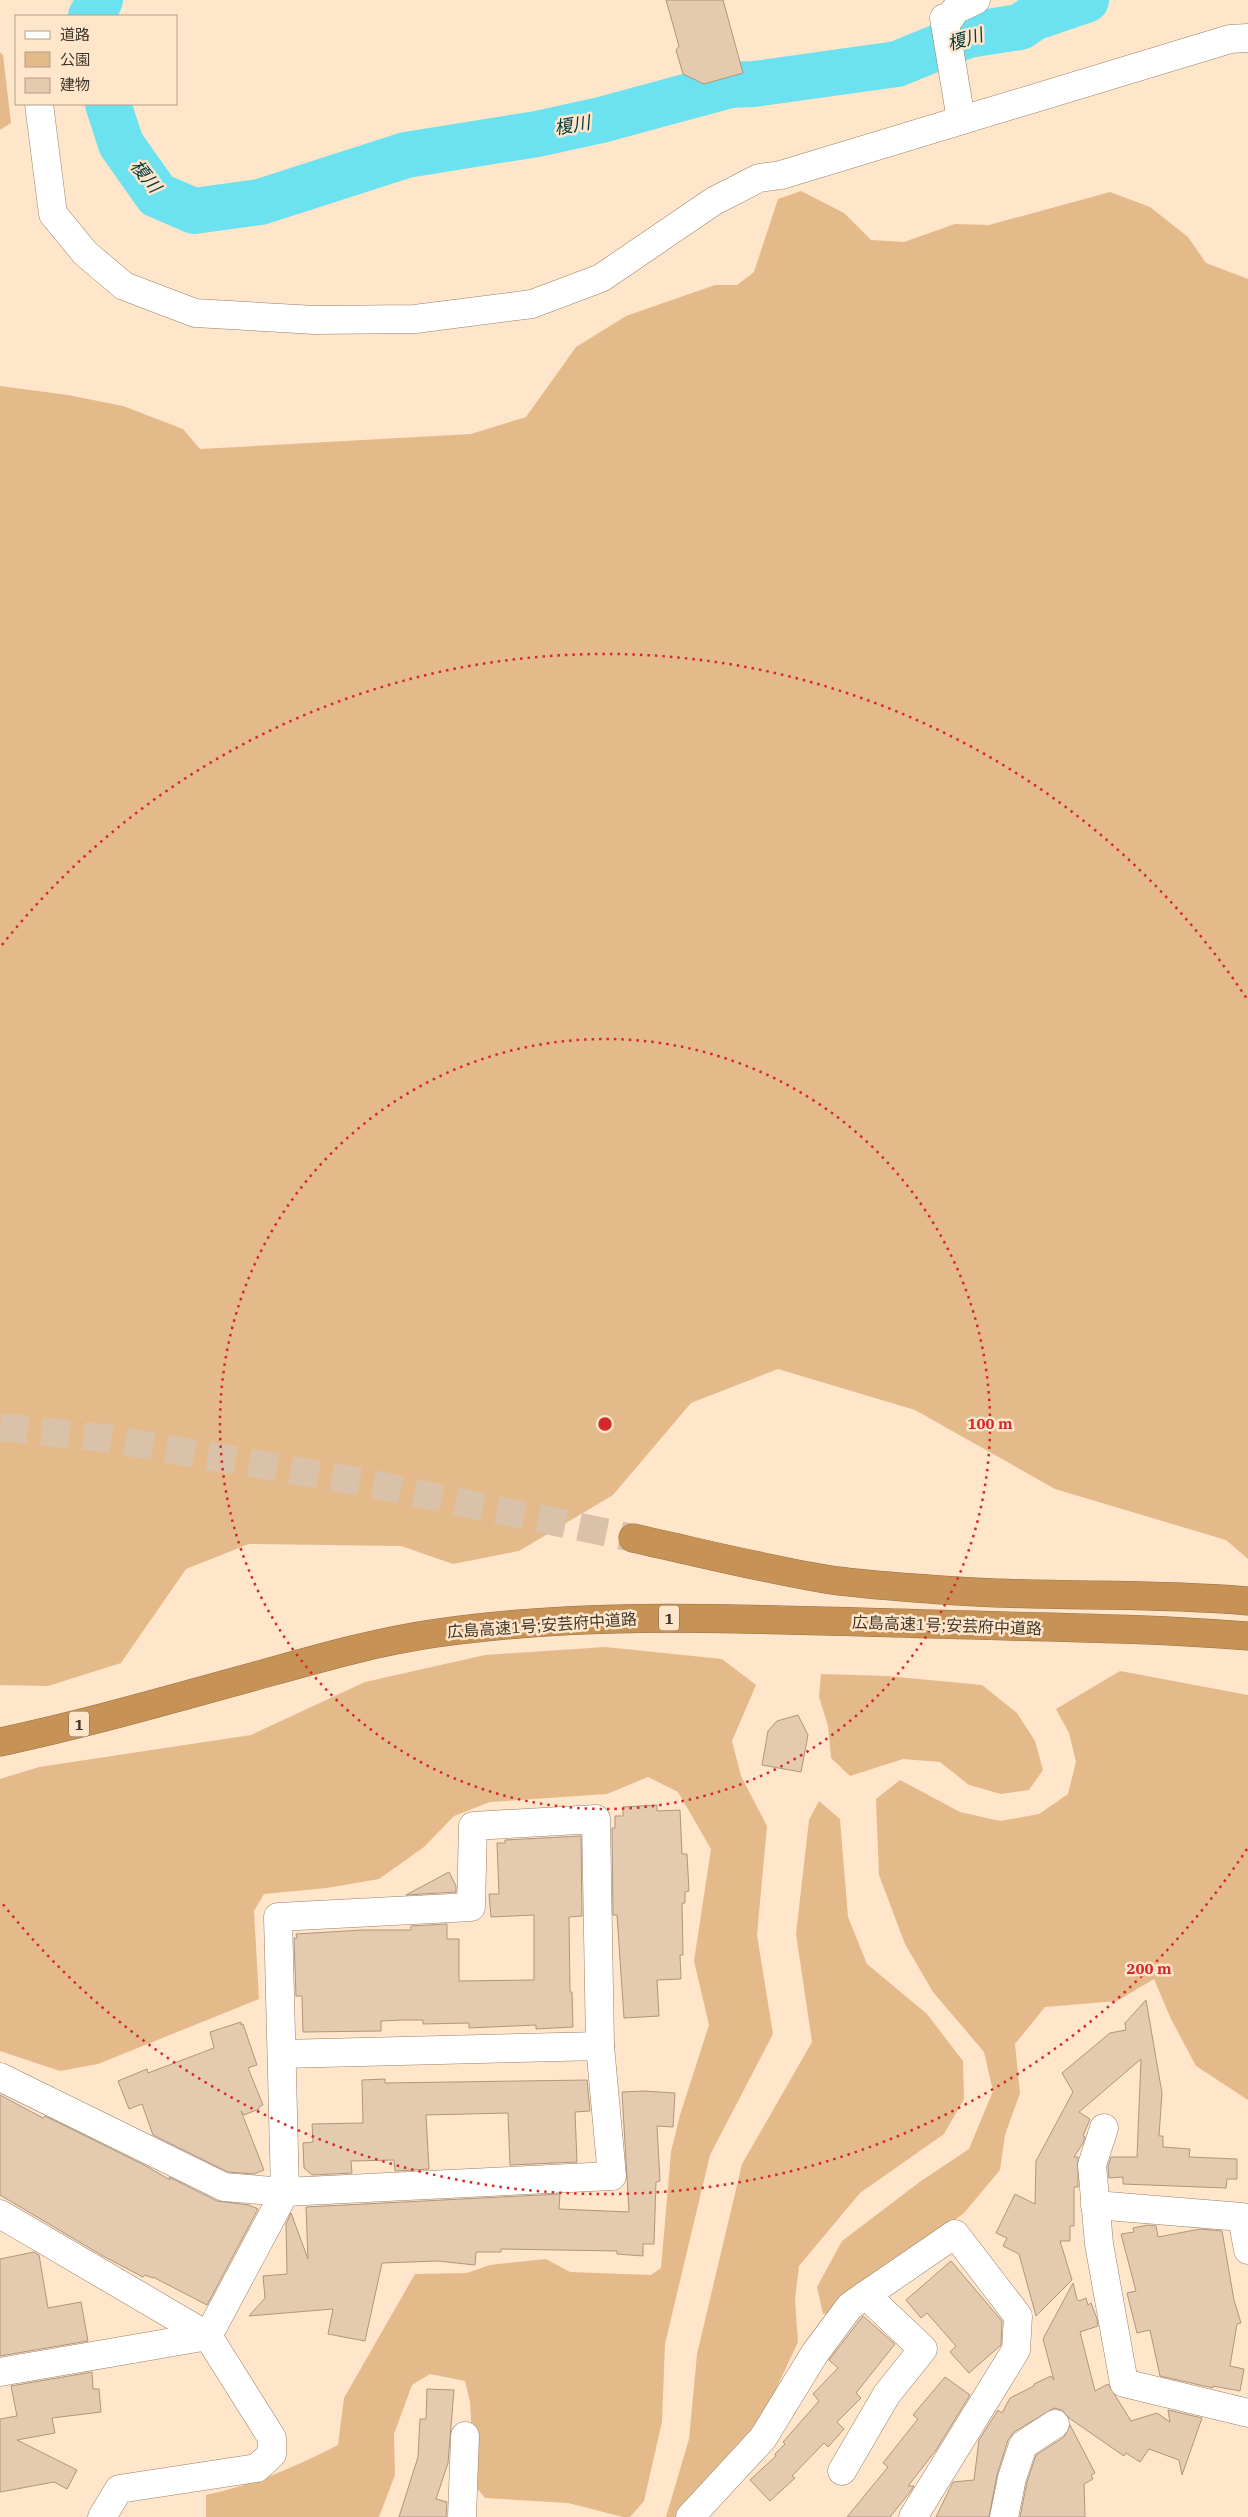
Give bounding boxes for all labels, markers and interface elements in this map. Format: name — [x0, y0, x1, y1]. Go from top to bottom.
legend — [15, 15, 178, 105]
water label: 榎川 — [945, 22, 987, 55]
text: 道路 — [60, 25, 90, 44]
text: 公園 — [60, 50, 90, 69]
text: 建物 — [60, 75, 90, 94]
water label: 榎川 — [552, 110, 594, 139]
water label: 榎川 — [126, 155, 168, 199]
text: 100 m — [967, 1414, 1013, 1433]
centre of rings — [596, 1415, 614, 1433]
road number: 1 — [659, 1606, 679, 1630]
street label: 広島高速1号;安芸府中道路 — [446, 1608, 638, 1642]
street label: 広島高速1号;安芸府中道路 — [852, 1612, 1042, 1638]
road number: 1 — [69, 1712, 89, 1736]
text: 200 m — [1126, 1959, 1172, 1978]

